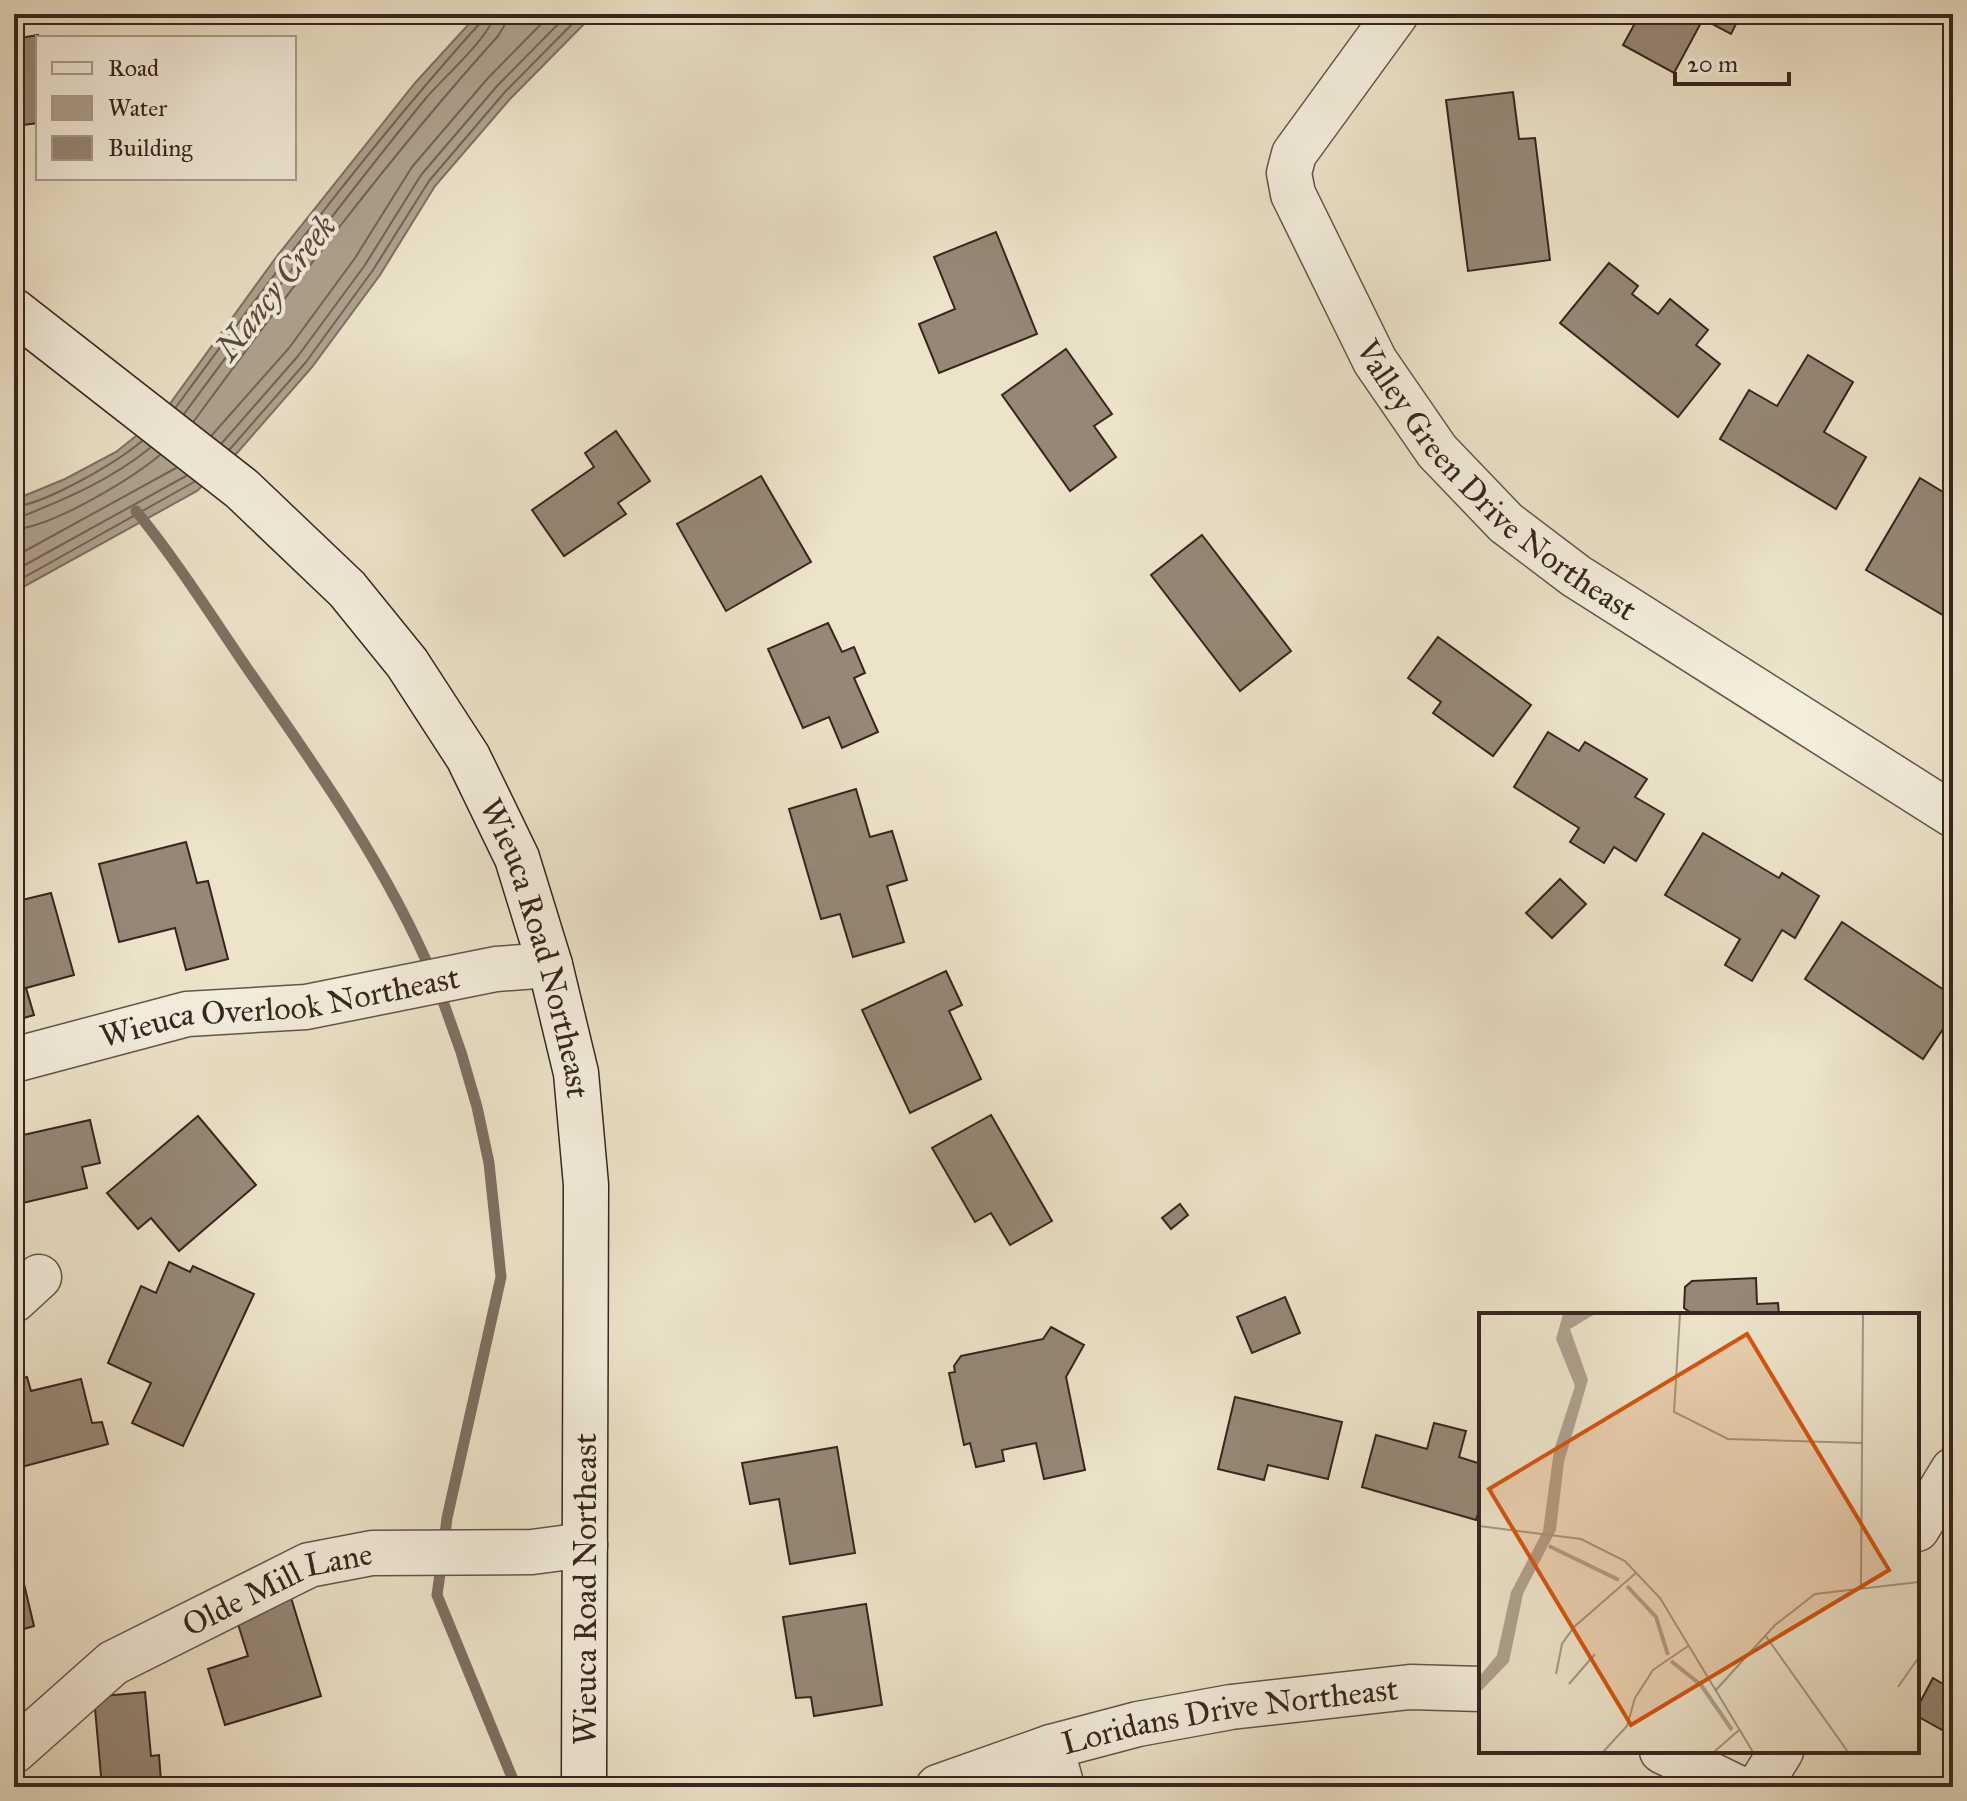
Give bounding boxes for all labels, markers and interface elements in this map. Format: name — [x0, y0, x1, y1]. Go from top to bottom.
legend — [36, 36, 296, 180]
scale bar — [1675, 36, 1789, 86]
text: 20 m — [1687, 49, 1738, 79]
text: Road — [108, 53, 159, 83]
text: Water — [108, 93, 167, 123]
text: Building — [108, 133, 193, 163]
water label: Nancy Creek — [205, 207, 345, 370]
street label: Valley Green Drive Northeast — [1347, 333, 1644, 629]
street label: Wieuca Road Northeast — [471, 792, 597, 1100]
street label: Wieuca Overlook Northeast — [96, 958, 463, 1056]
inset map — [1479, 1313, 1919, 1753]
street label: Wieuca Road Northeast — [566, 1433, 605, 1745]
street label: Olde Mill Lane — [176, 1534, 376, 1645]
street label: Loridans Drive Northeast — [1058, 1669, 1400, 1763]

